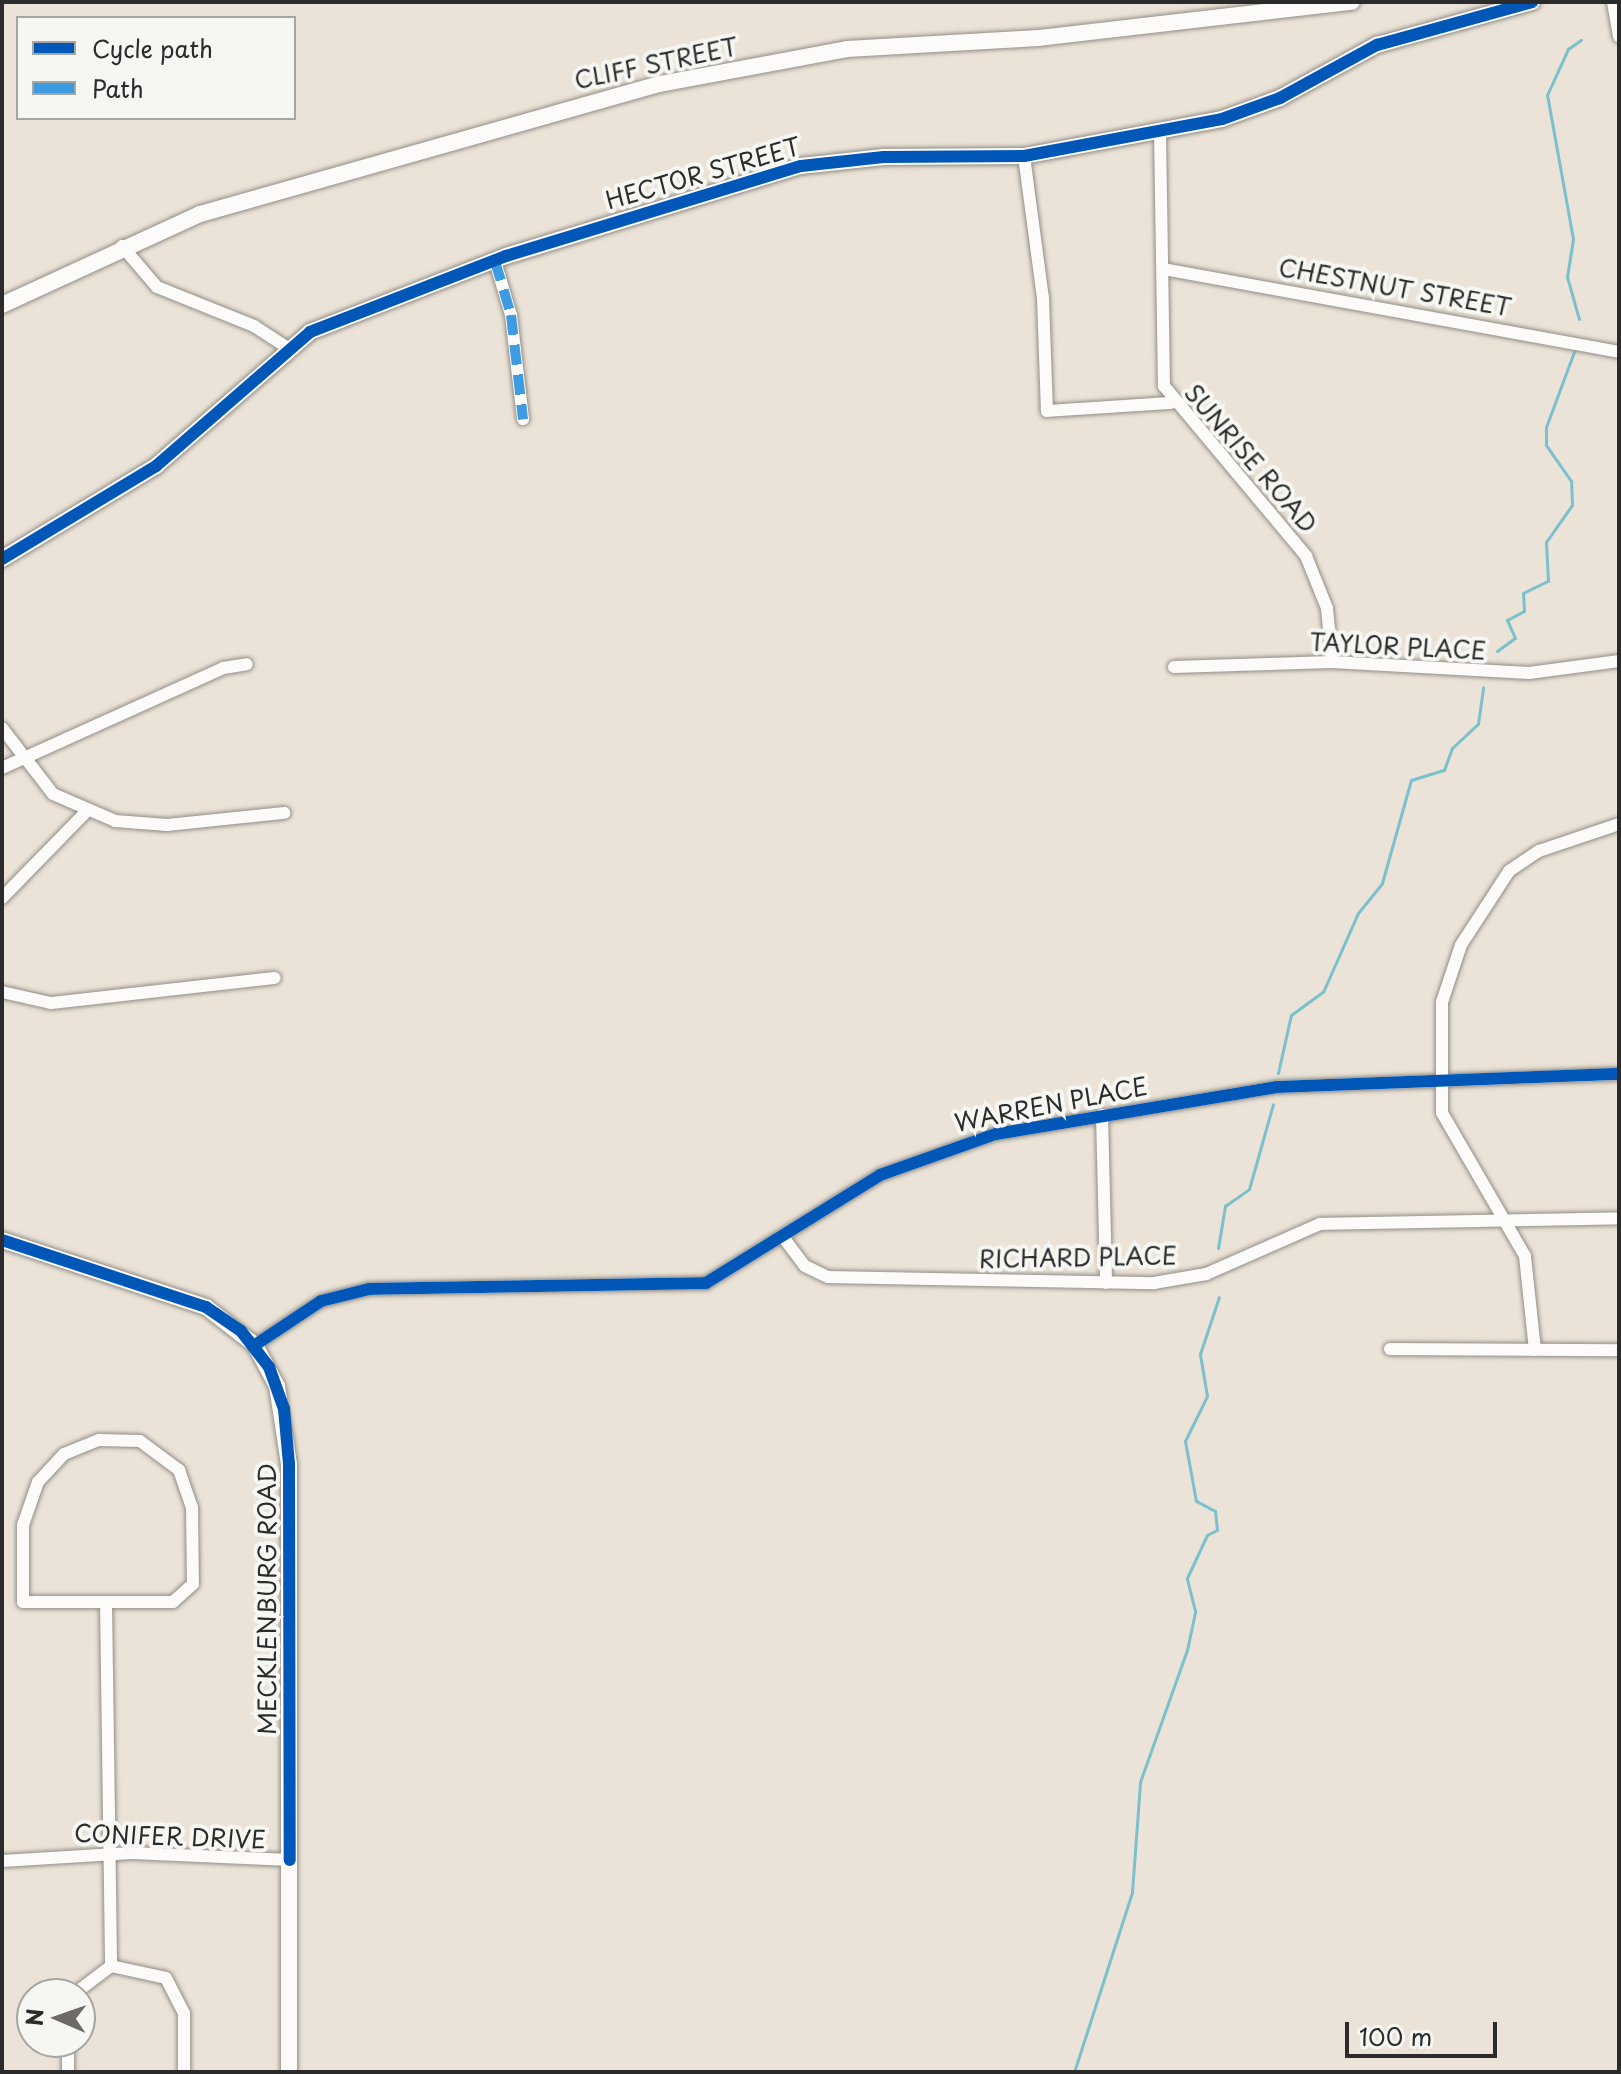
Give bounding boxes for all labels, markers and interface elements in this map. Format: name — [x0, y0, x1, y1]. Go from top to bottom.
legend — [16, 16, 296, 120]
text: Cycle path — [92, 30, 213, 66]
street label: CLIFF STREET — [571, 31, 741, 95]
text: Path — [92, 70, 144, 106]
street label: HECTOR STREET — [601, 131, 805, 215]
street label: CHESTNUT STREET — [1276, 252, 1514, 322]
street label: SUNRISE ROAD — [1179, 378, 1323, 538]
street label: TAYLOR PLACE — [1308, 627, 1488, 665]
street label: WARREN PLACE — [951, 1071, 1151, 1137]
street label: RICHARD PLACE — [977, 1241, 1179, 1273]
street label: MECKLENBURG ROAD — [253, 1462, 281, 1736]
street label: CONIFER DRIVE — [75, 1818, 265, 1854]
north arrow — [16, 1978, 96, 2058]
scale bar — [1349, 2006, 1501, 2056]
text: N — [17, 2008, 50, 2027]
text: 100 m — [1359, 2018, 1432, 2054]

